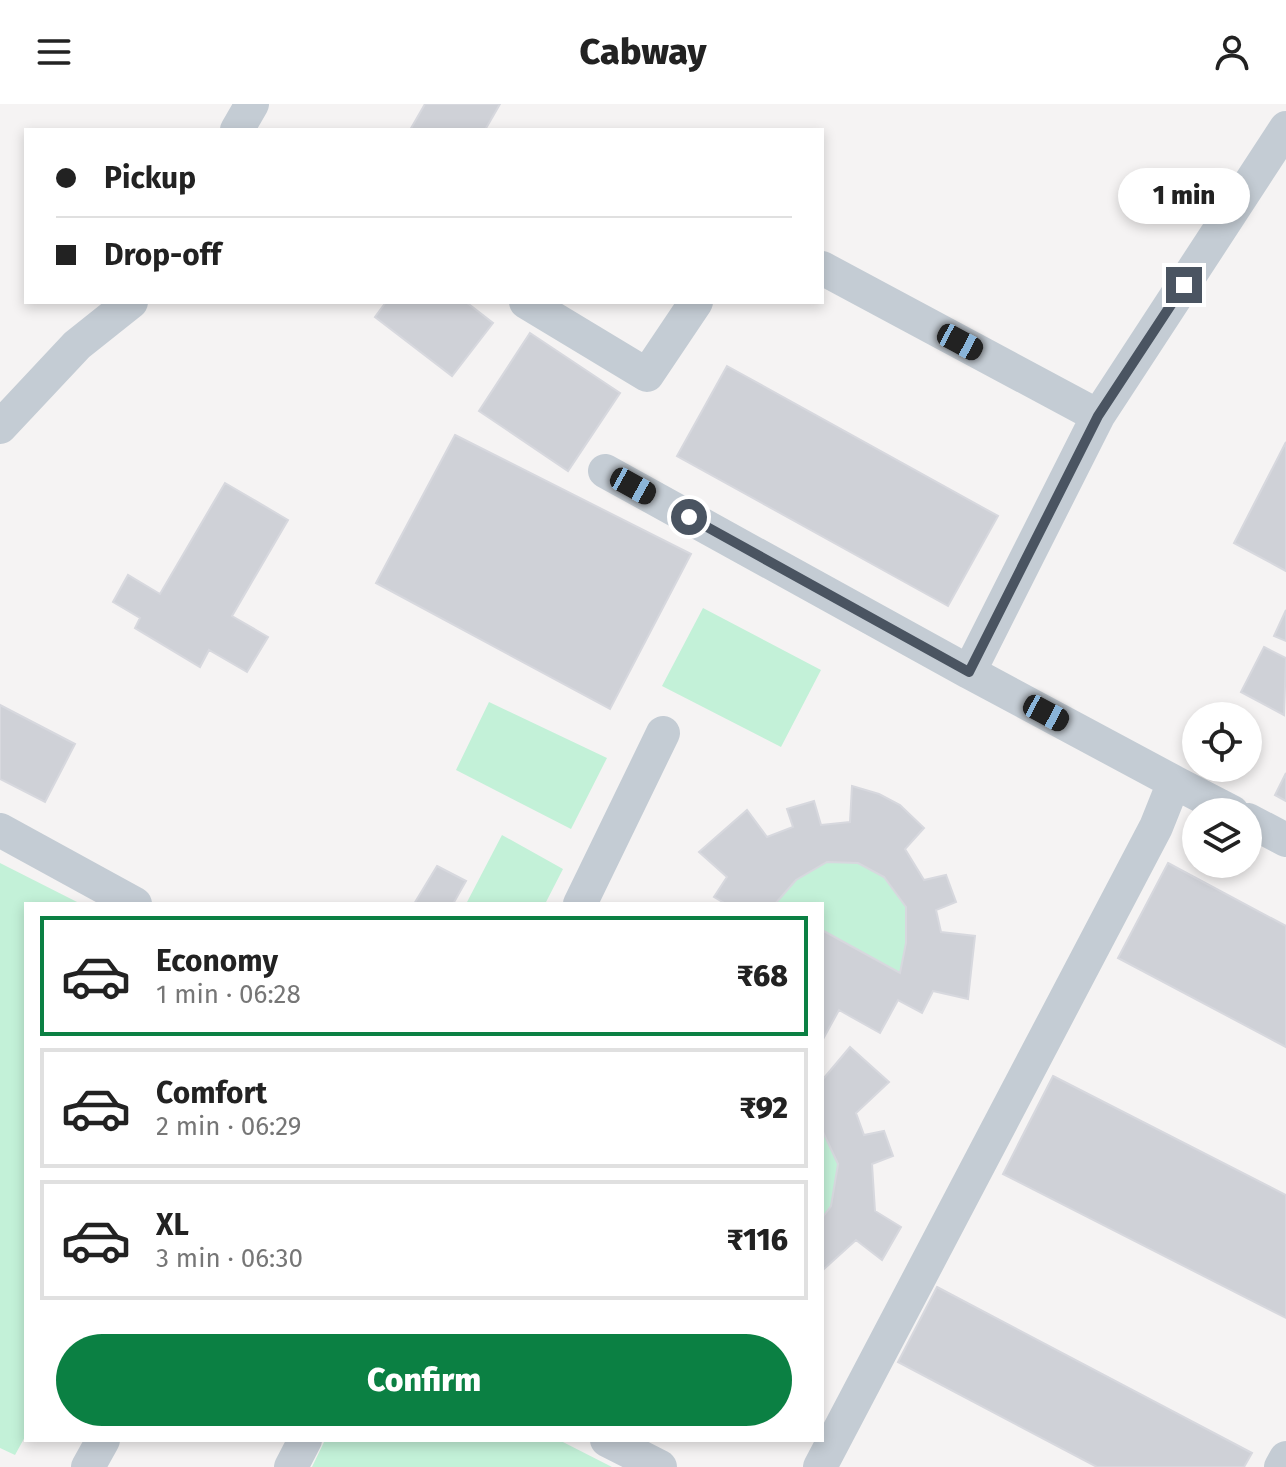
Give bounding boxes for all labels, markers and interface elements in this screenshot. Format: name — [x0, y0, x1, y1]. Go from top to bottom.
icon: menu — [32, 30, 76, 74]
text: Cabway — [580, 30, 706, 74]
icon: person — [1210, 30, 1254, 74]
text: Pickup — [104, 160, 196, 196]
callout: 1 min — [1118, 169, 1250, 225]
text: 1 min — [1153, 180, 1215, 211]
text: Drop-off — [104, 237, 221, 273]
route end — [1166, 267, 1202, 303]
car — [933, 320, 987, 364]
car — [606, 464, 660, 508]
route start — [671, 499, 707, 535]
car — [1019, 691, 1073, 735]
map controls — [1182, 702, 1262, 878]
button: locate — [1182, 702, 1262, 782]
button: layers — [1182, 798, 1262, 878]
icon: car — [60, 940, 132, 1012]
text: Economy — [156, 943, 278, 979]
text: ₹68 — [737, 958, 788, 994]
text: 1 min · 06:28 — [156, 979, 301, 1010]
icon: car — [60, 1072, 132, 1144]
text: Comfort — [156, 1075, 267, 1111]
text: ₹92 — [739, 1090, 788, 1126]
text: 2 min · 06:29 — [156, 1111, 302, 1142]
icon: car — [60, 1204, 132, 1276]
text: XL — [156, 1207, 189, 1243]
text: ₹116 — [727, 1222, 788, 1258]
text: 3 min · 06:30 — [156, 1243, 303, 1274]
button: Confirm — [56, 1334, 792, 1426]

